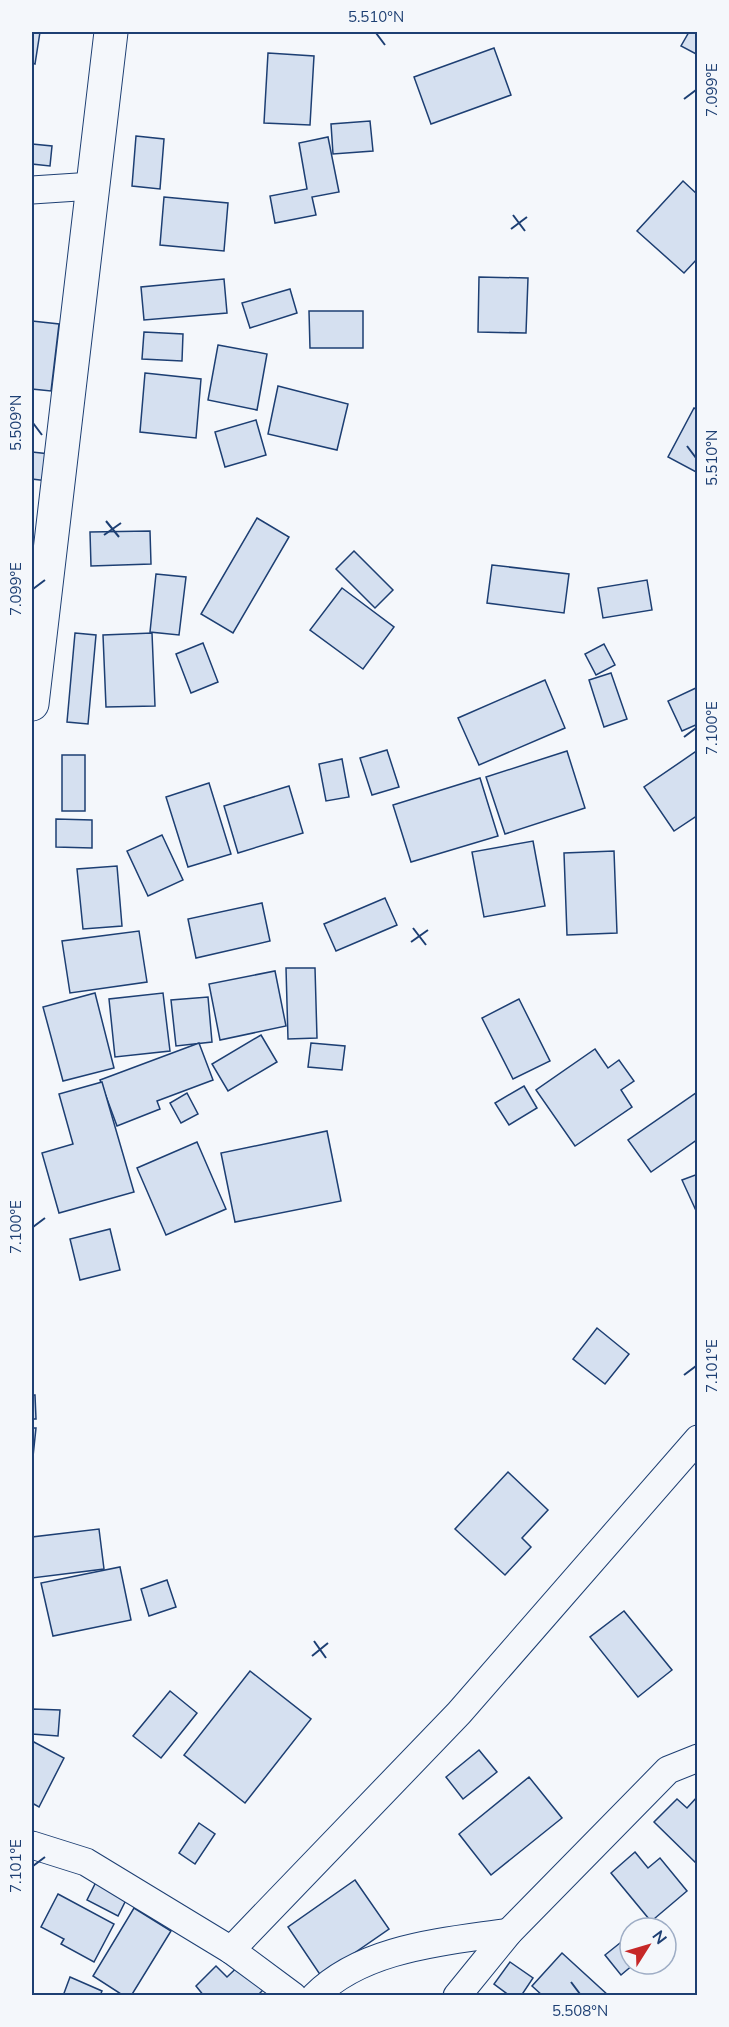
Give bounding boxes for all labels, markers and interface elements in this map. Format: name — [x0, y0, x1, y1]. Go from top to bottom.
text: 5.510°N — [348, 7, 404, 26]
text: 7.099°E — [702, 63, 721, 117]
text: 5.509°N — [6, 395, 25, 451]
text: 5.510°N — [702, 430, 721, 486]
text: 7.099°E — [6, 562, 25, 616]
text: 7.100°E — [702, 701, 721, 755]
text: 7.100°E — [6, 1200, 25, 1254]
text: 7.101°E — [702, 1339, 721, 1393]
text: 7.101°E — [6, 1839, 25, 1893]
north arrow — [618, 1916, 678, 1976]
text: N — [648, 1926, 672, 1948]
text: 5.508°N — [552, 2001, 608, 2020]

